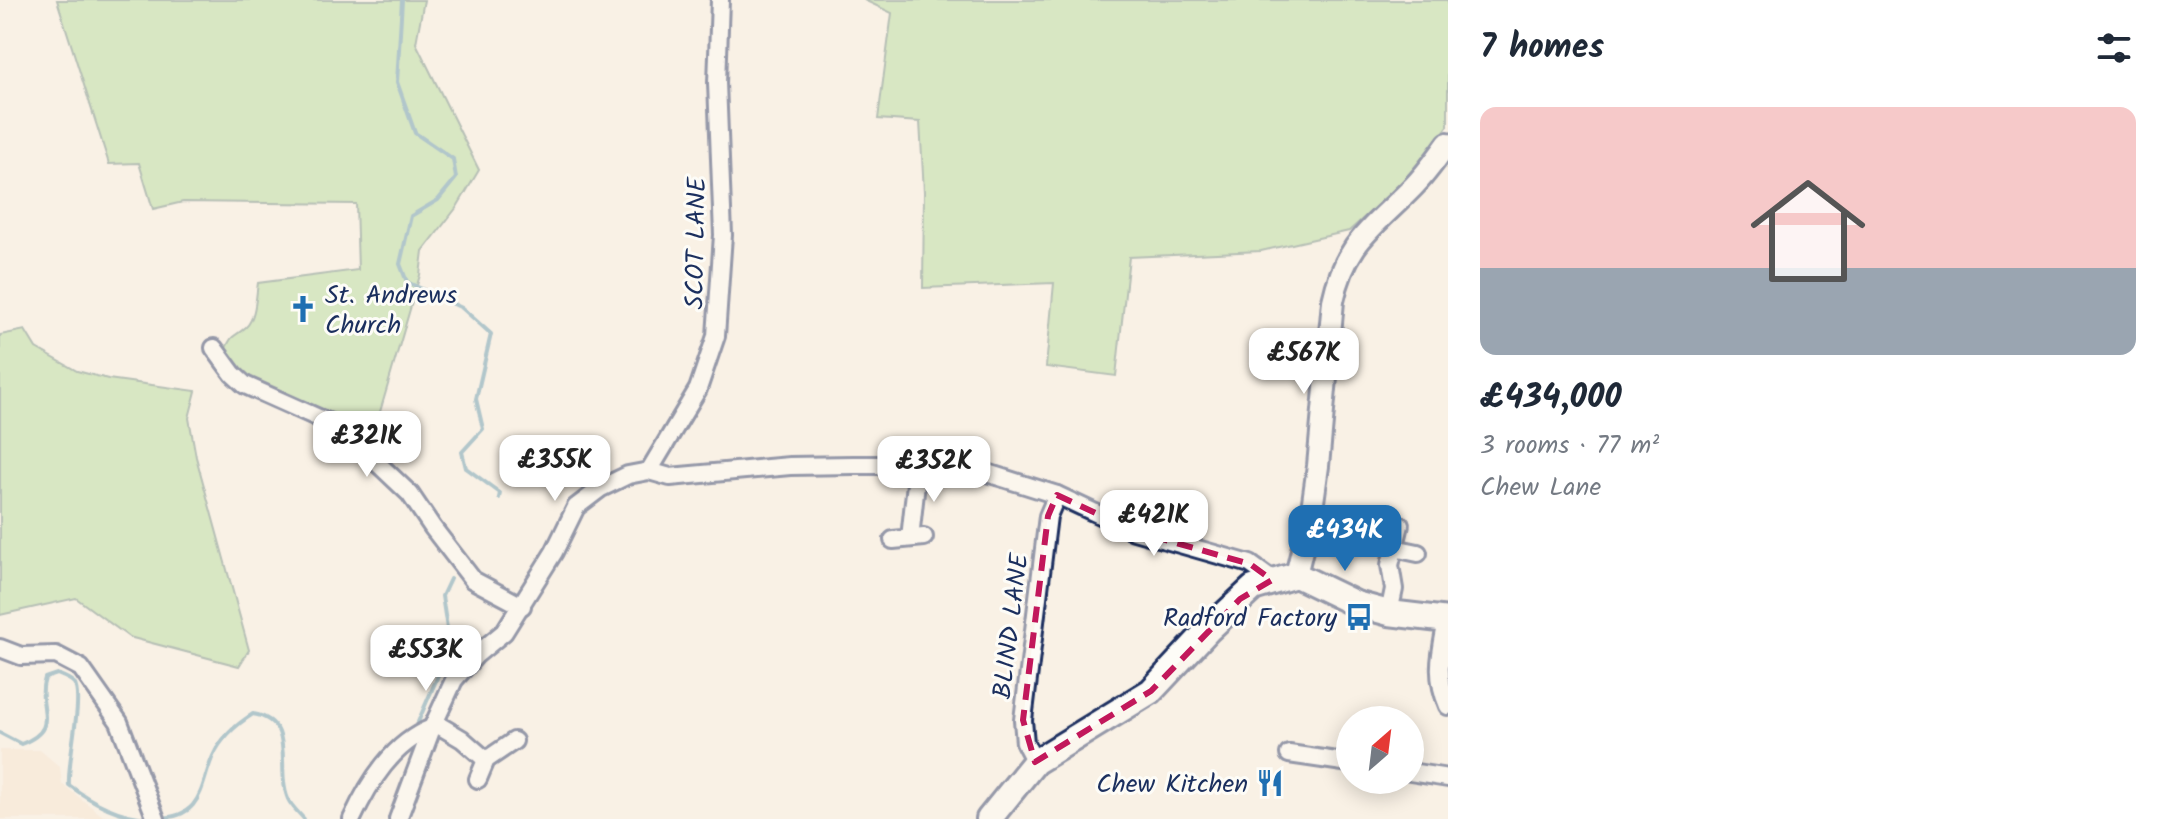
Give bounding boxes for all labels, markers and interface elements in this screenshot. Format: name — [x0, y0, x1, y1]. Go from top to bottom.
text: 7 homes — [1480, 21, 1604, 75]
icon: filters — [2092, 26, 2136, 70]
icon: home — [1736, 159, 1880, 303]
street label: SCOT LANE — [675, 176, 719, 310]
place label: St. Andrews Church — [325, 275, 457, 347]
church icon: St. Andrews Church — [288, 294, 318, 324]
pin: £567K — [1248, 328, 1360, 396]
text: £567K — [1267, 333, 1341, 375]
text: £434,000 — [1480, 371, 1622, 425]
pin: £321K — [311, 411, 423, 479]
text: £321K — [331, 416, 403, 458]
text: 3 rooms · 77 m² — [1480, 425, 1659, 467]
pin: £355K — [499, 435, 611, 503]
pin: £352K — [878, 436, 990, 504]
text: £355K — [517, 440, 593, 482]
text: £352K — [895, 441, 973, 483]
text: Chew Lane — [1480, 467, 1601, 509]
pin: £421K — [1098, 490, 1210, 558]
text: £421K — [1118, 495, 1190, 537]
pin: £434K — [1289, 505, 1401, 573]
text: £434K — [1306, 510, 1384, 552]
street label: BLIND LANE — [982, 550, 1042, 701]
place label: Radford Factory — [1163, 598, 1338, 640]
bus stop icon: Radford Factory — [1344, 602, 1374, 632]
pin: £553K — [370, 625, 482, 693]
text: £553K — [388, 630, 464, 672]
north arrow — [1336, 706, 1424, 794]
map controls — [1336, 706, 1424, 794]
place label: Chew Kitchen — [1096, 764, 1248, 806]
restaurant icon: Chew Kitchen — [1255, 768, 1285, 798]

